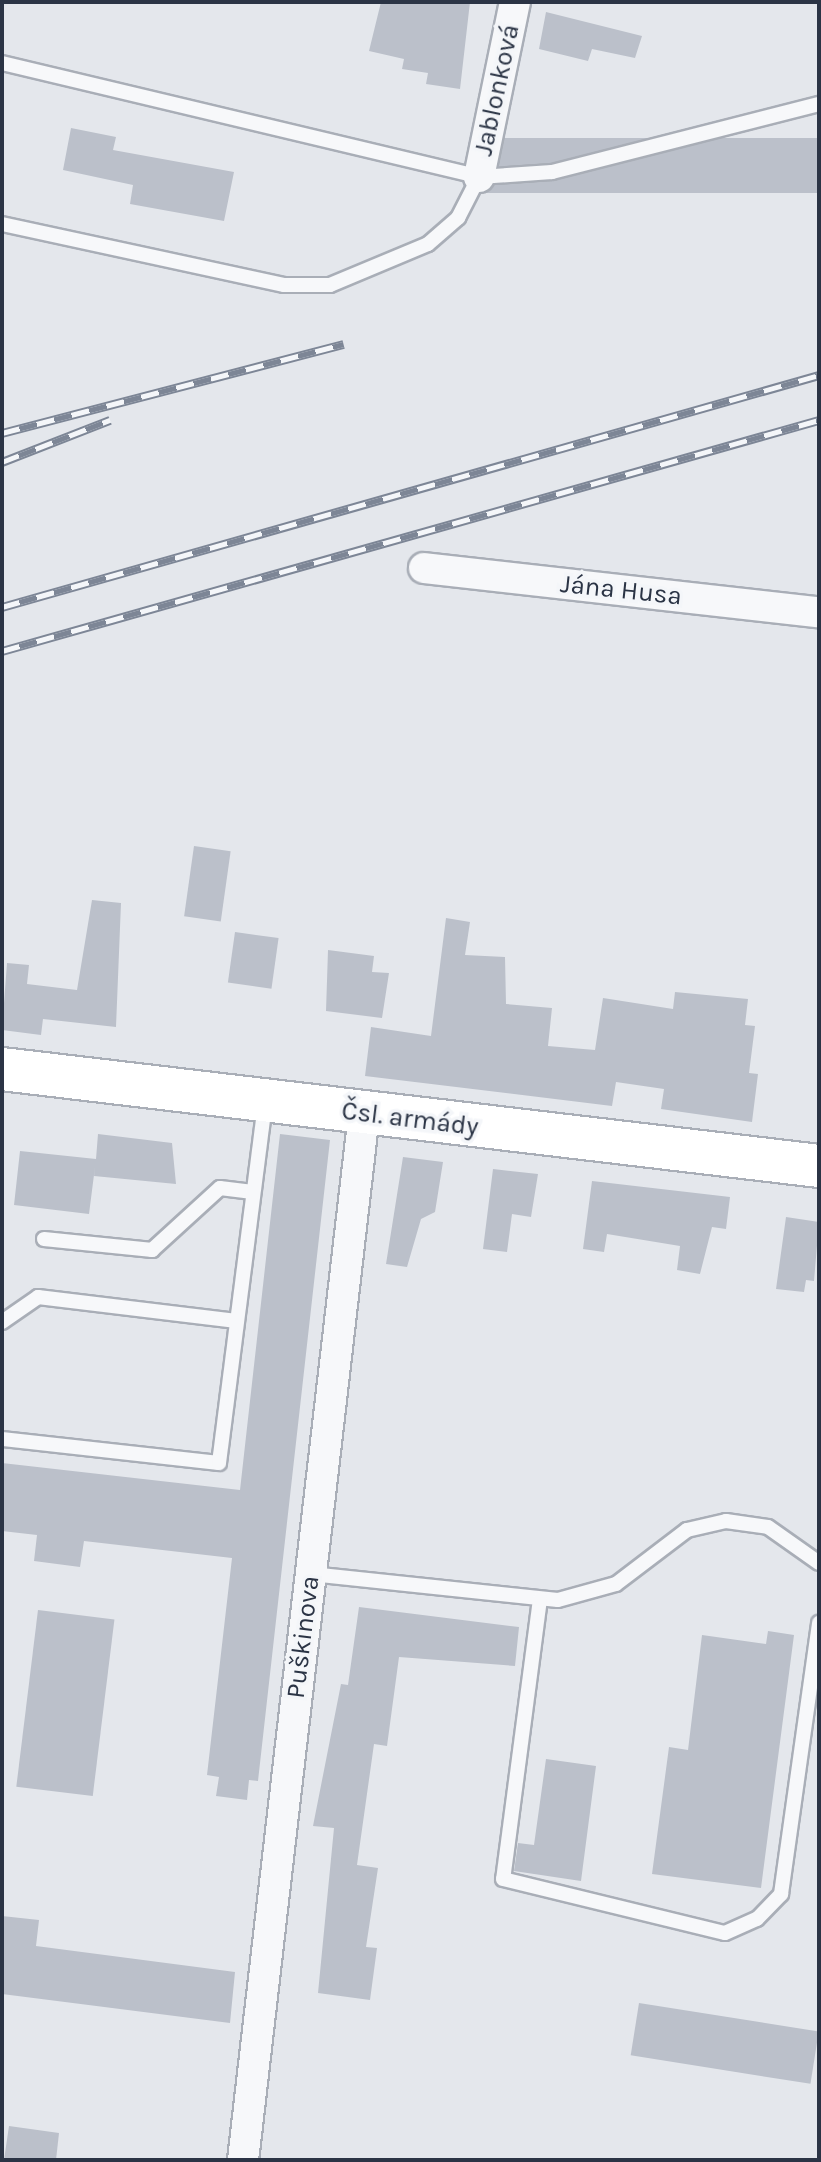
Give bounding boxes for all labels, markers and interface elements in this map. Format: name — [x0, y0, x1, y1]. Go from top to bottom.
street label: Jablonková — [468, 21, 526, 159]
street label: Jána Husa — [559, 568, 683, 612]
street label: Čsl. armády — [340, 1095, 480, 1143]
street label: Puškinova — [280, 1574, 326, 1700]

